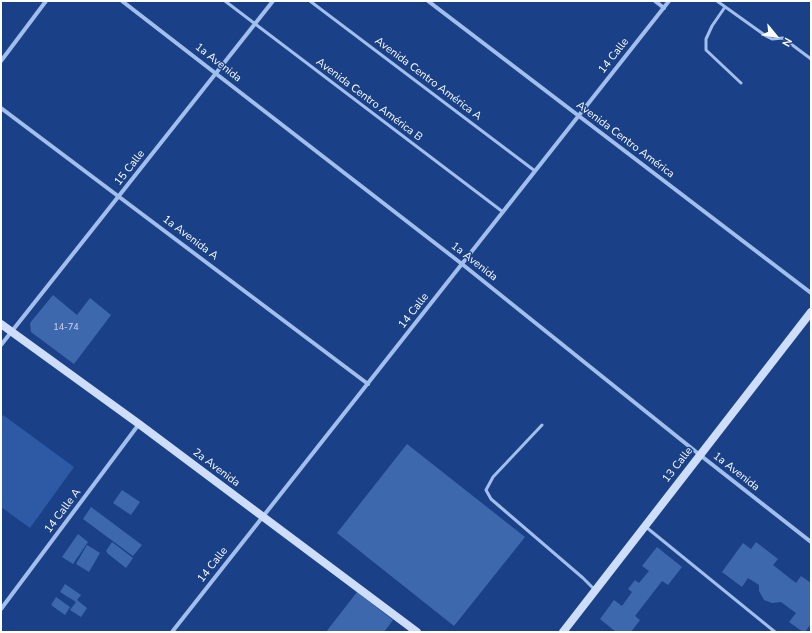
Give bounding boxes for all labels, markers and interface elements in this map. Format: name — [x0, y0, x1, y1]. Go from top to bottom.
north arrow — [756, 16, 796, 56]
street label: Avenida Centro América A — [372, 35, 484, 123]
text: N — [778, 35, 795, 49]
street label: 14 Calle — [596, 36, 632, 76]
street label: 1a Avenida — [192, 41, 244, 85]
street label: Avenida Centro América B — [313, 56, 425, 144]
street label: Avenida Centro América — [573, 99, 677, 181]
street label: 15 Calle — [112, 148, 148, 188]
street label: 1a Avenida A — [160, 213, 220, 263]
street label: 1a Avenida — [448, 240, 500, 284]
street label: 14 Calle — [396, 291, 432, 331]
house number: 14-74 — [53, 323, 79, 333]
street label: 13 Calle — [660, 445, 696, 485]
street label: 2a Avenida — [190, 446, 242, 490]
street label: 1a Avenida — [710, 450, 762, 494]
street label: 14 Calle A — [42, 486, 84, 536]
street label: 14 Calle — [195, 545, 231, 585]

